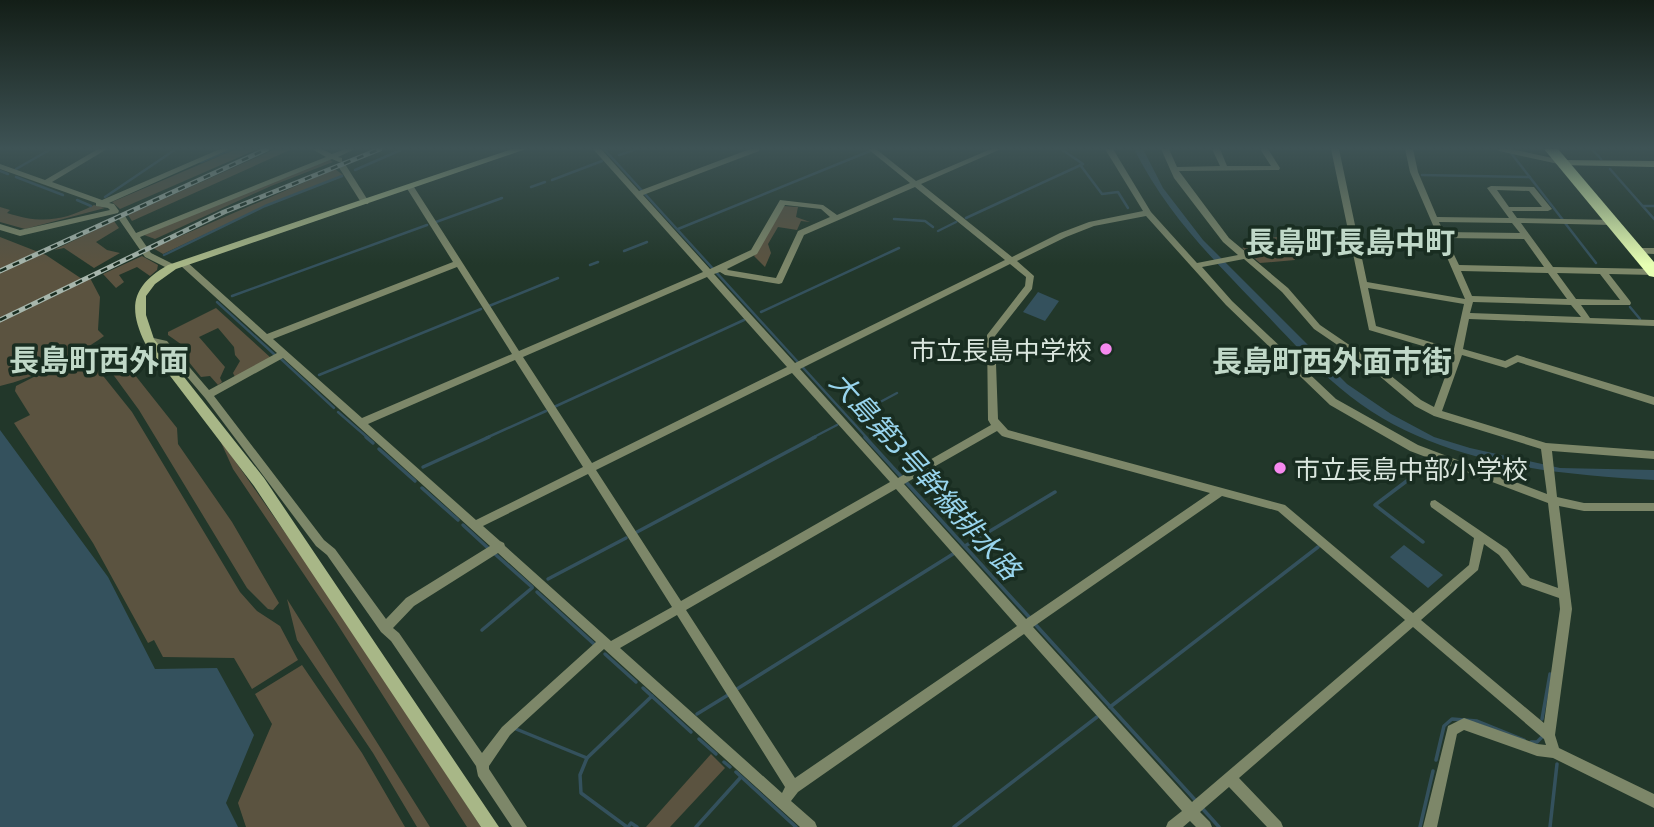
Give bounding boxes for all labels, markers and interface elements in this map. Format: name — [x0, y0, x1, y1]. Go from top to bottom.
district label: 長島町長島中町 — [1245, 223, 1455, 259]
place label: 市立長島中学校 — [910, 334, 1092, 365]
district label: 長島町西外面 — [9, 341, 189, 377]
marker: 市立長島中学校 — [1098, 341, 1114, 357]
district label: 長島町西外面市街 — [1212, 342, 1452, 378]
water label: 大島第3号幹線排水路 — [824, 364, 1029, 587]
place label: 市立長島中部小学校 — [1294, 453, 1528, 484]
marker: 市立長島中部小学校 — [1272, 460, 1288, 476]

